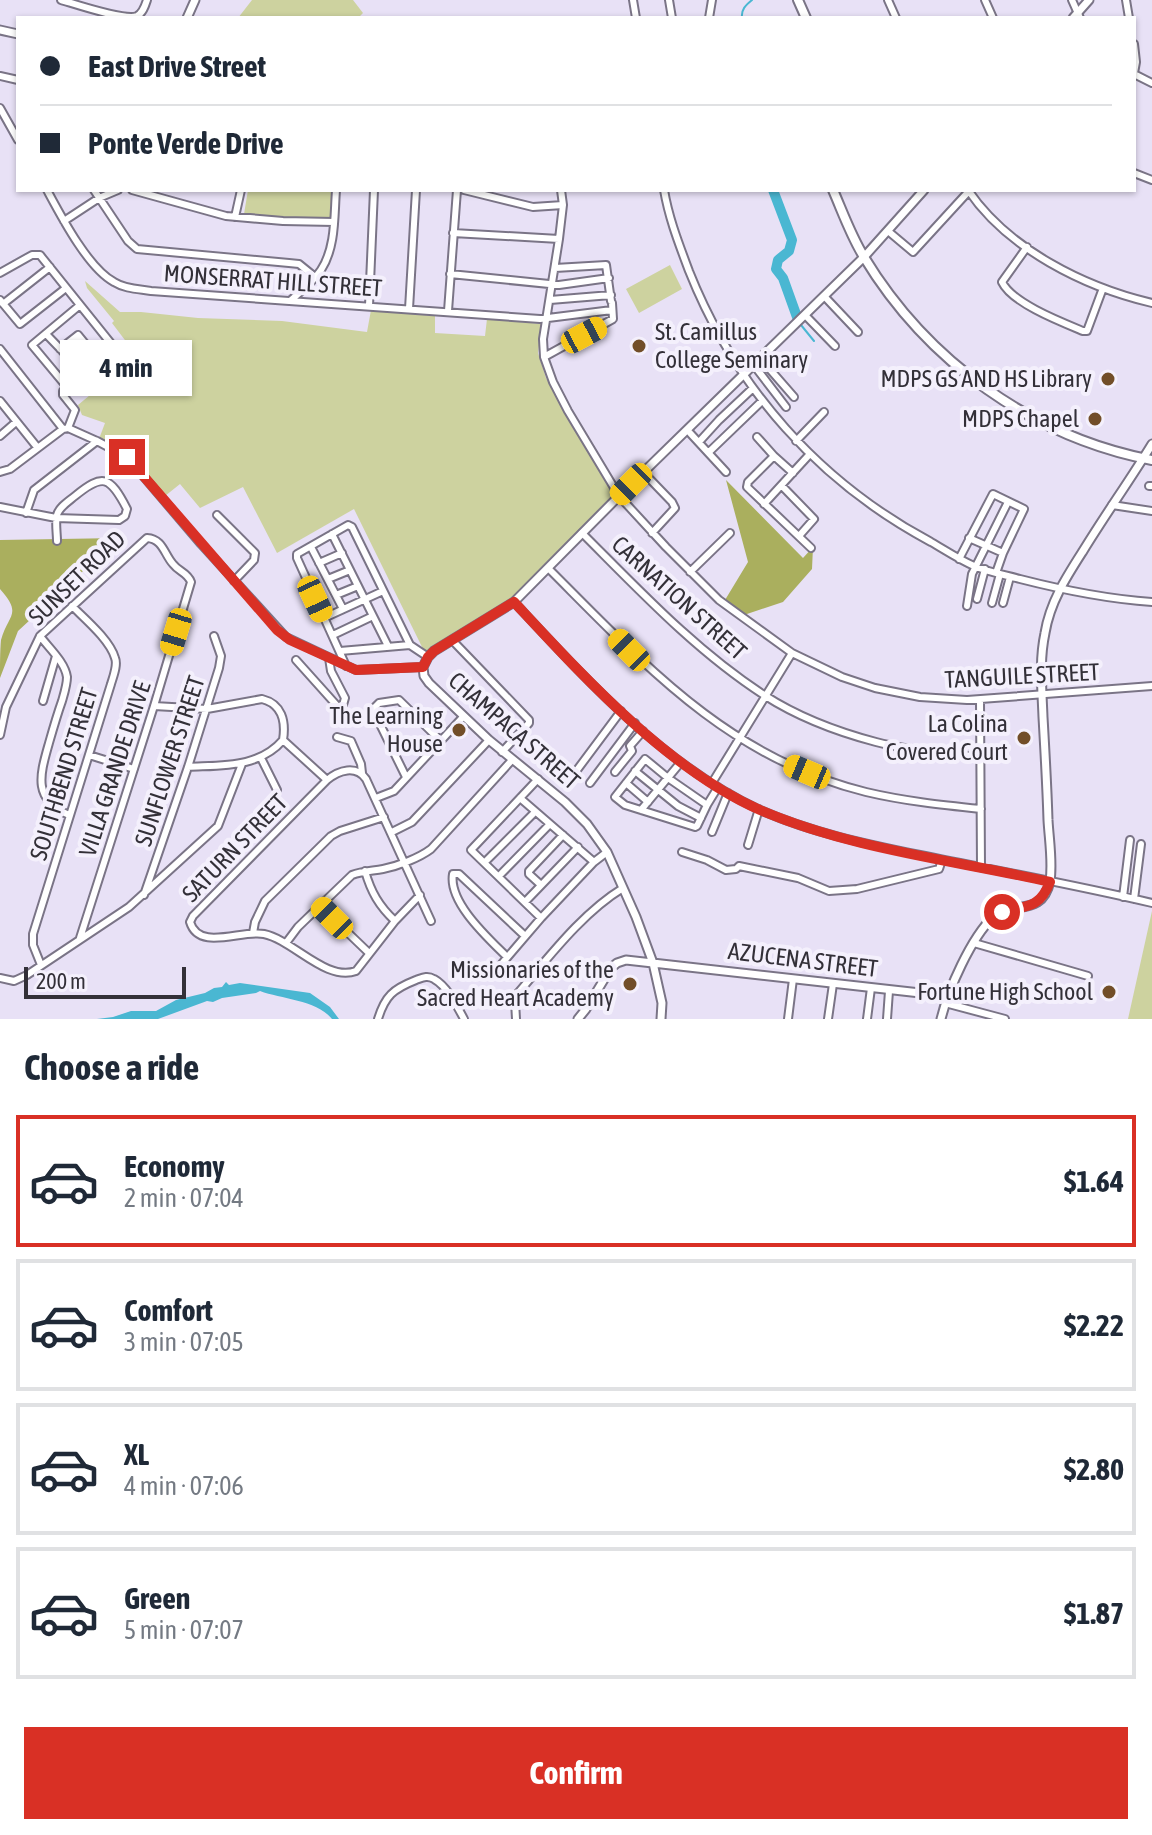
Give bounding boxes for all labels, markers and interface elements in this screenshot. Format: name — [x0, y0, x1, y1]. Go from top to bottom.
text: East Drive Street — [88, 49, 266, 83]
text: Ponte Verde Drive — [88, 126, 284, 160]
street label: MONSERRAT HILL STREET — [163, 259, 384, 302]
car — [557, 313, 611, 357]
place label: St. Camillus College Seminary — [655, 318, 808, 373]
marker: St. Camillus College Seminary — [630, 337, 648, 355]
callout: 4 min — [61, 341, 193, 397]
text: 4 min — [99, 353, 153, 383]
place label: MDPS GS AND HS Library — [880, 365, 1092, 392]
marker: MDPS GS AND HS Library — [1099, 370, 1117, 388]
place label: MDPS Chapel — [962, 405, 1080, 432]
marker: MDPS Chapel — [1086, 410, 1104, 428]
route end — [109, 439, 145, 475]
car — [606, 459, 656, 509]
street label: SUNSET ROAD — [23, 525, 130, 630]
street label: CARNATION STREET — [607, 530, 752, 665]
car — [294, 572, 336, 626]
car — [158, 606, 194, 658]
car — [604, 625, 654, 675]
street label: TANGUILE STREET — [944, 658, 1100, 693]
street label: CHAMPACA STREET — [443, 666, 586, 795]
street label: SUNFLOWER STREET — [129, 672, 210, 849]
street label: VILLA GRANDE DRIVE — [73, 678, 156, 860]
street label: SOUTHBEND STREET — [24, 684, 103, 863]
place label: The Learning House — [330, 702, 444, 757]
place label: La Colina Covered Court — [886, 710, 1008, 765]
marker: The Learning House — [450, 721, 468, 739]
marker: La Colina Covered Court — [1015, 729, 1033, 747]
car — [780, 752, 834, 792]
street label: SATURN STREET — [177, 788, 293, 907]
car — [307, 893, 357, 943]
route start — [984, 894, 1020, 930]
street label: AZUCENA STREET — [727, 937, 880, 982]
place label: Missionaries of the Sacred Heart Academy — [417, 956, 614, 1011]
scale bar — [24, 963, 186, 999]
text: 200 m — [36, 968, 86, 994]
marker: Missionaries of the Sacred Heart Academy — [621, 975, 639, 993]
place label: Fortune High School — [917, 978, 1094, 1005]
marker: Fortune High School — [1100, 983, 1118, 1001]
text: Choose a ride — [24, 1046, 199, 1088]
icon: car — [28, 1145, 100, 1217]
text: Economy — [124, 1149, 225, 1183]
text: $1.64 — [1064, 1164, 1124, 1198]
text: 2 min · 07:04 — [124, 1183, 244, 1213]
icon: car — [28, 1289, 100, 1361]
text: Comfort — [124, 1293, 213, 1327]
text: $2.22 — [1064, 1308, 1124, 1342]
text: 3 min · 07:05 — [124, 1327, 244, 1357]
icon: car — [28, 1433, 100, 1505]
text: XL — [124, 1437, 149, 1471]
text: $2.80 — [1064, 1452, 1124, 1486]
text: 4 min · 07:06 — [124, 1471, 244, 1501]
icon: car — [28, 1577, 100, 1649]
text: Green — [124, 1581, 190, 1615]
text: $1.87 — [1064, 1596, 1124, 1630]
text: 5 min · 07:07 — [124, 1615, 244, 1645]
button: Confirm — [24, 1727, 1128, 1819]

